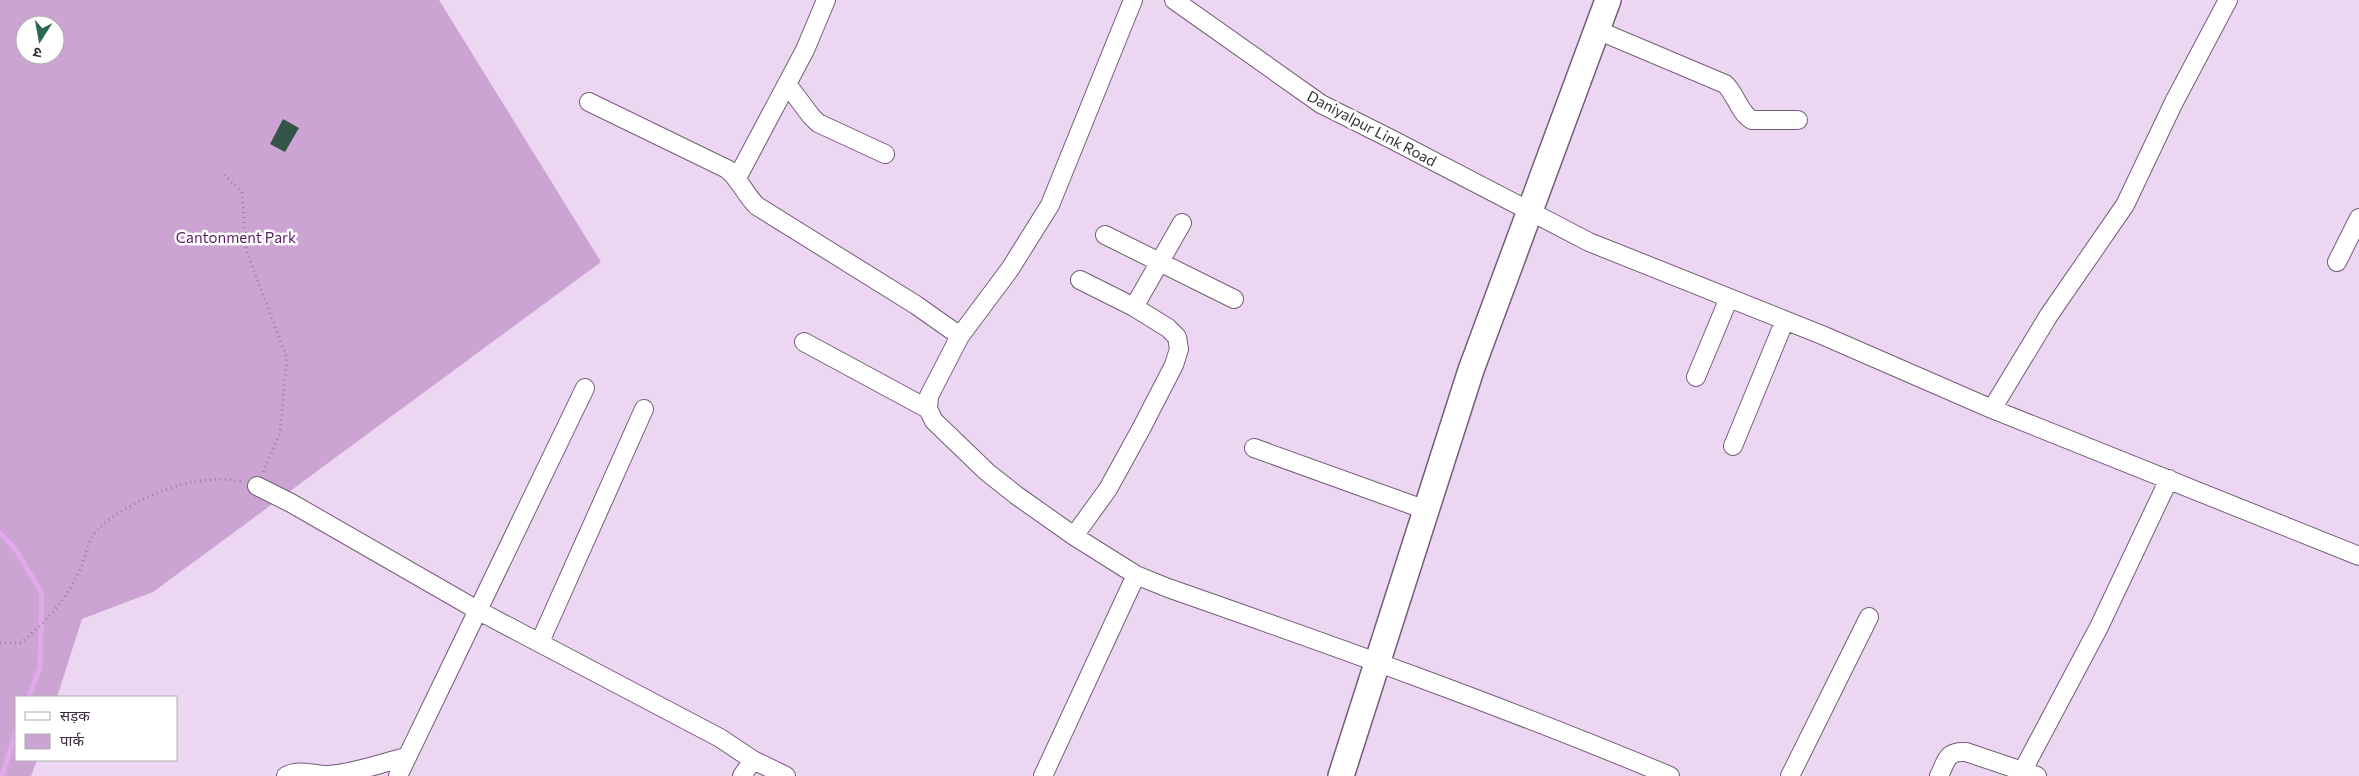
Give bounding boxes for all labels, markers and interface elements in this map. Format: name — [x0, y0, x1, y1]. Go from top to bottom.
north arrow — [15, 15, 65, 65]
text: उ — [31, 44, 43, 62]
street label: Daniyalpur Link Road — [1304, 86, 1440, 170]
park label: Cantonment Park — [176, 228, 296, 246]
legend — [15, 696, 178, 761]
text: सड़क — [60, 706, 90, 724]
text: पार्क — [60, 731, 84, 749]

